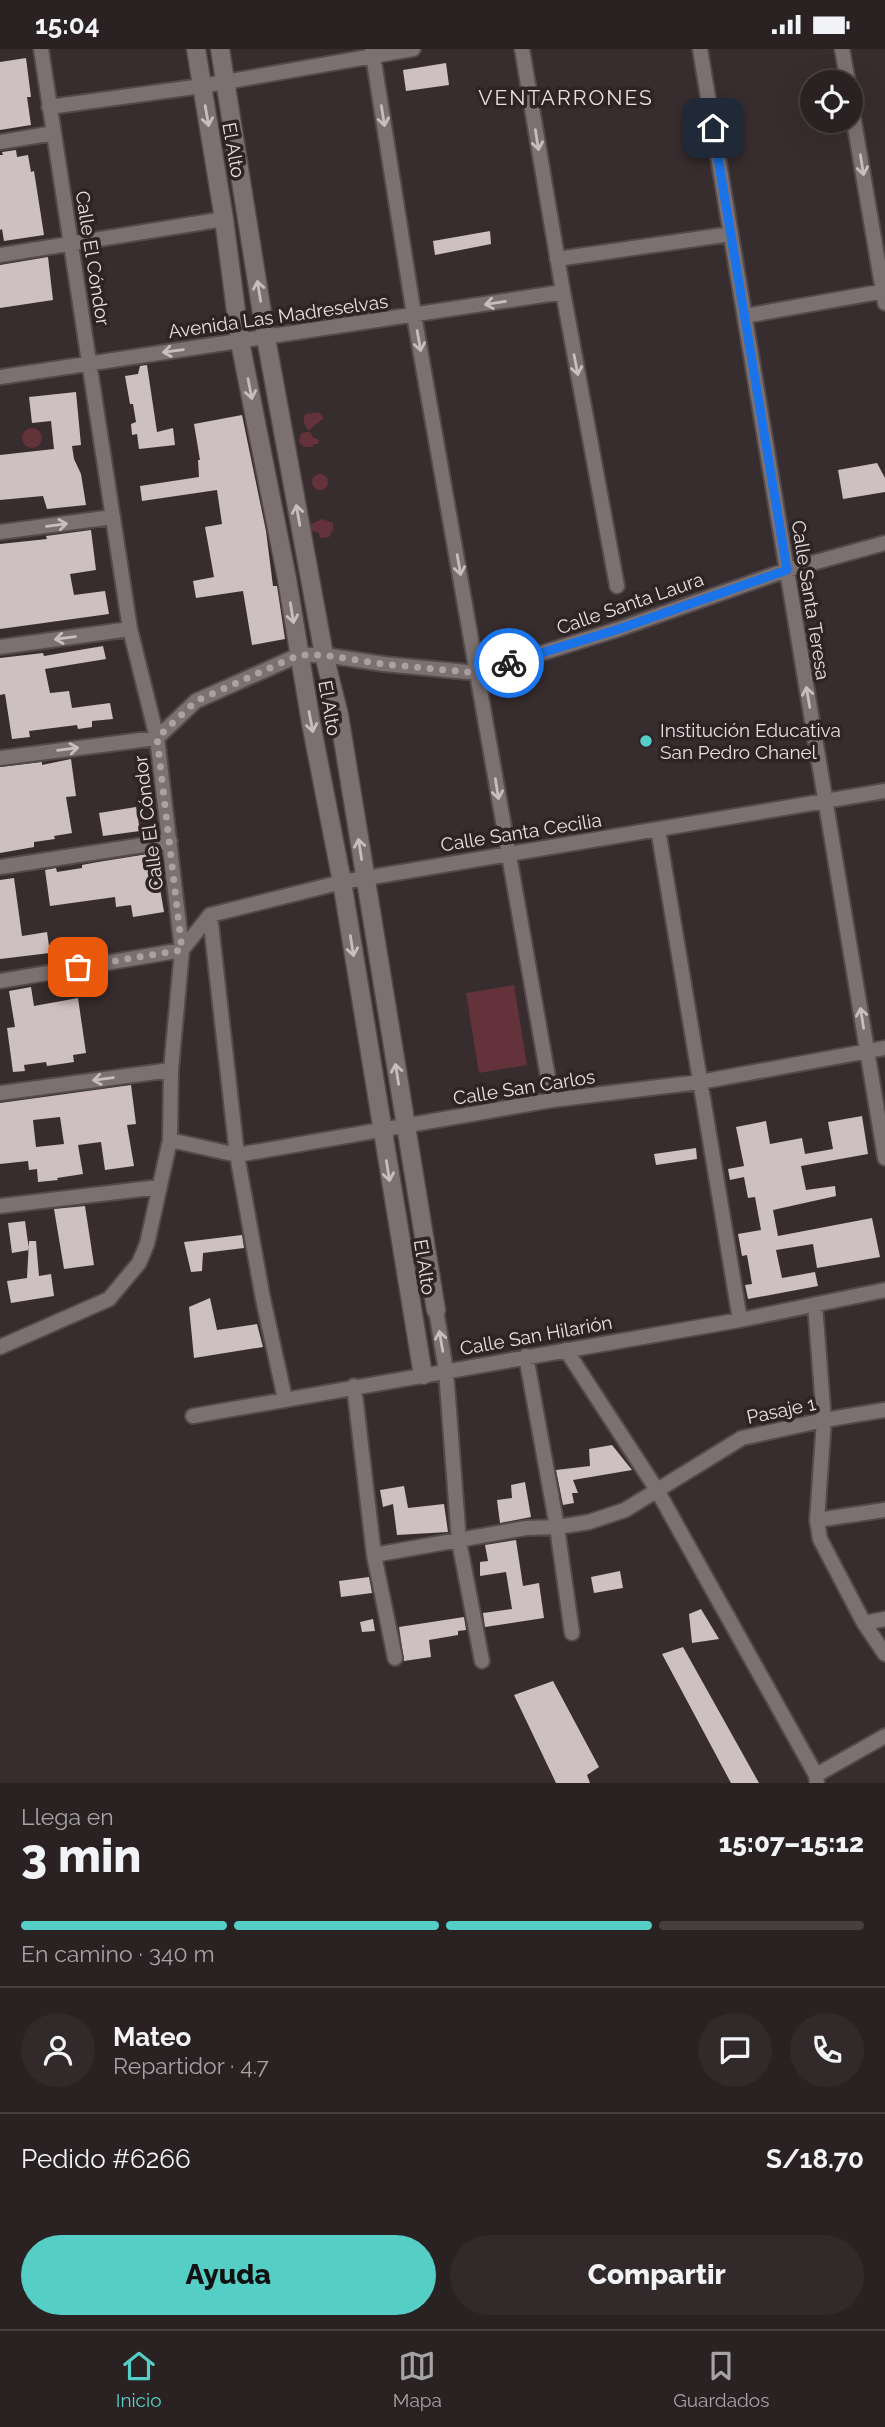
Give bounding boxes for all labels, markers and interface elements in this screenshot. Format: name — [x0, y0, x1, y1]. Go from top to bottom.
text: 15:04 — [35, 10, 99, 40]
map controls — [800, 70, 863, 133]
button: locate — [800, 70, 863, 133]
district label: VENTARRONES — [478, 85, 654, 110]
pin — [683, 98, 743, 158]
one-way arrow — [201, 104, 214, 127]
one-way arrow — [376, 105, 389, 127]
icon: home — [694, 109, 732, 147]
street label: El Alto — [218, 121, 250, 179]
one-way arrow — [531, 129, 544, 151]
one-way arrow — [856, 153, 869, 176]
street label: Calle El Cóndor — [72, 189, 115, 327]
one-way arrow — [252, 280, 265, 303]
street label: Avenida Las Madreselvas — [167, 290, 389, 342]
one-way arrow — [484, 297, 507, 310]
one-way arrow — [413, 329, 426, 352]
one-way arrow — [162, 345, 185, 358]
one-way arrow — [570, 353, 583, 376]
one-way arrow — [243, 377, 257, 400]
one-way arrow — [291, 504, 305, 527]
one-way arrow — [45, 518, 67, 531]
street label: Calle Santa Teresa — [788, 519, 834, 681]
one-way arrow — [453, 553, 466, 576]
street label: Calle Santa Laura — [554, 568, 706, 638]
one-way arrow — [286, 601, 299, 624]
courier — [474, 628, 544, 698]
one-way arrow — [54, 632, 77, 645]
icon: bike — [490, 644, 528, 682]
street label: El Alto — [314, 679, 346, 737]
one-way arrow — [801, 687, 814, 709]
one-way arrow — [304, 710, 318, 733]
place label: Institución Educativa San Pedro Chanel — [660, 719, 841, 763]
marker: Institución Educativa San Pedro Chanel — [638, 733, 654, 749]
one-way arrow — [56, 743, 79, 756]
street label: Calle El Cóndor — [129, 754, 167, 892]
one-way arrow — [491, 777, 504, 800]
street label: Calle Santa Cecilia — [439, 808, 603, 856]
one-way arrow — [353, 838, 366, 861]
one-way arrow — [346, 934, 359, 957]
pin — [48, 937, 108, 997]
icon: bag — [59, 948, 97, 986]
one-way arrow — [855, 1008, 868, 1030]
one-way arrow — [390, 1063, 403, 1085]
street label: Calle San Carlos — [452, 1065, 596, 1109]
one-way arrow — [92, 1073, 115, 1086]
one-way arrow — [382, 1159, 395, 1182]
street label: El Alto — [410, 1238, 440, 1296]
street label: Calle San Hilarión — [458, 1311, 614, 1359]
one-way arrow — [434, 1330, 447, 1352]
street label: Pasaje 1 — [744, 1392, 818, 1428]
text: Llega en — [21, 1803, 114, 1830]
text: 15:07–15:12 — [719, 1828, 864, 1858]
text: 3 min — [21, 1829, 141, 1883]
text: En camino · 340 m — [21, 1940, 215, 1967]
button: person — [21, 2013, 95, 2087]
button: chat — [698, 2013, 772, 2087]
button: phone — [790, 2013, 864, 2087]
text: Mateo — [113, 2022, 191, 2052]
text: Repartidor · 4.7 — [113, 2052, 269, 2079]
text: Pedido #6266 — [21, 2144, 191, 2174]
text: S/18.70 — [766, 2144, 864, 2174]
button: Ayuda — [21, 2235, 436, 2315]
button: Compartir — [450, 2235, 864, 2315]
tab: Inicio — [116, 2347, 161, 2411]
tab: Mapa — [393, 2347, 442, 2411]
tab: Guardados — [673, 2347, 769, 2411]

